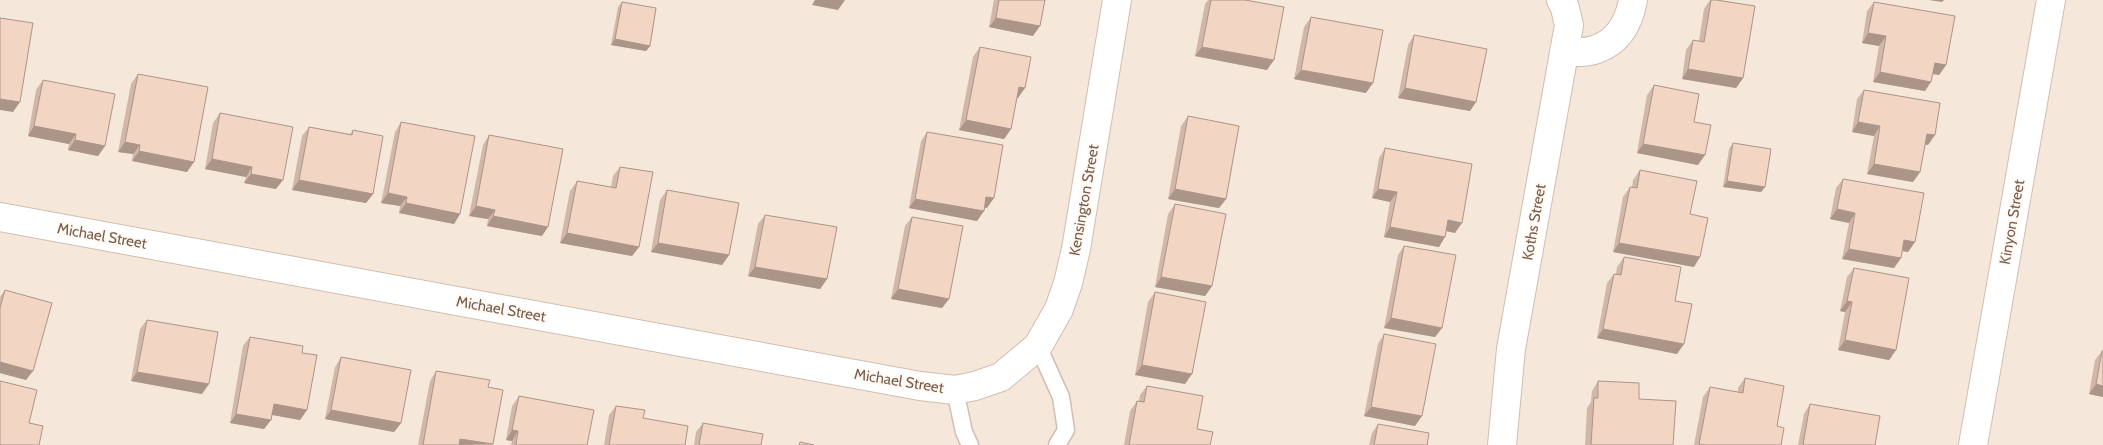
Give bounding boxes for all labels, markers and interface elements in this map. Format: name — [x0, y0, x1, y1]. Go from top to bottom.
street label: Kensington Street — [1065, 143, 1103, 257]
street label: Kinyon Street — [1996, 178, 2028, 266]
street label: Koths Street — [1518, 182, 1550, 262]
street label: Michael Street — [56, 219, 148, 253]
street label: Michael Street — [455, 292, 547, 326]
street label: Michael Street — [853, 365, 945, 397]

